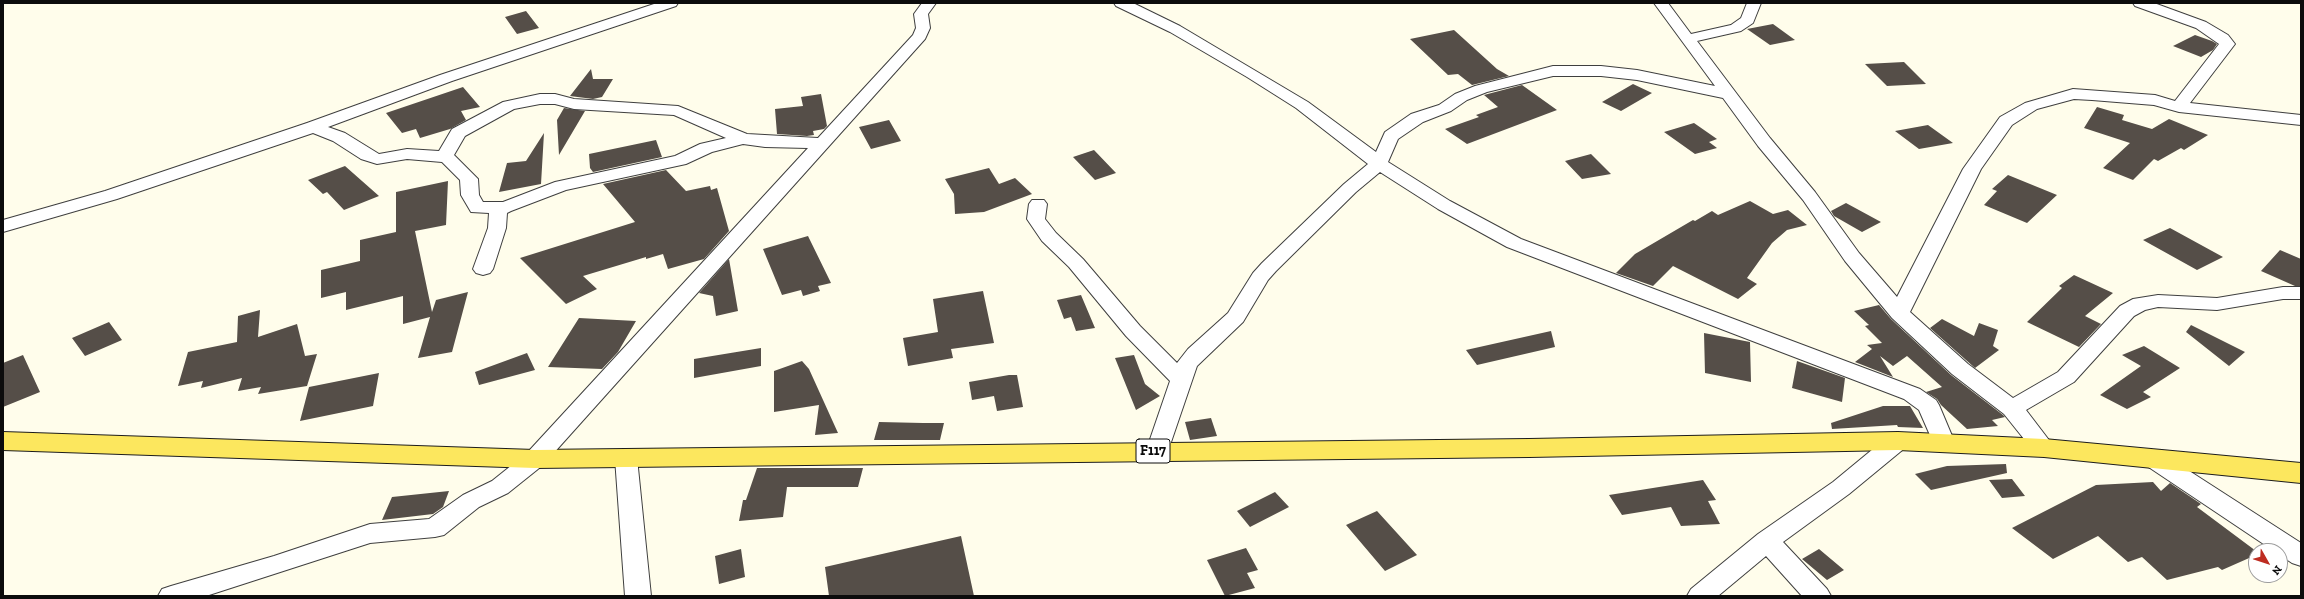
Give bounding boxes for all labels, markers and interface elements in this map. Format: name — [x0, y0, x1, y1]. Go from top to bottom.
road number: F117 — [1136, 439, 1170, 463]
north arrow — [2248, 543, 2288, 583]
text: N — [2269, 563, 2285, 578]

